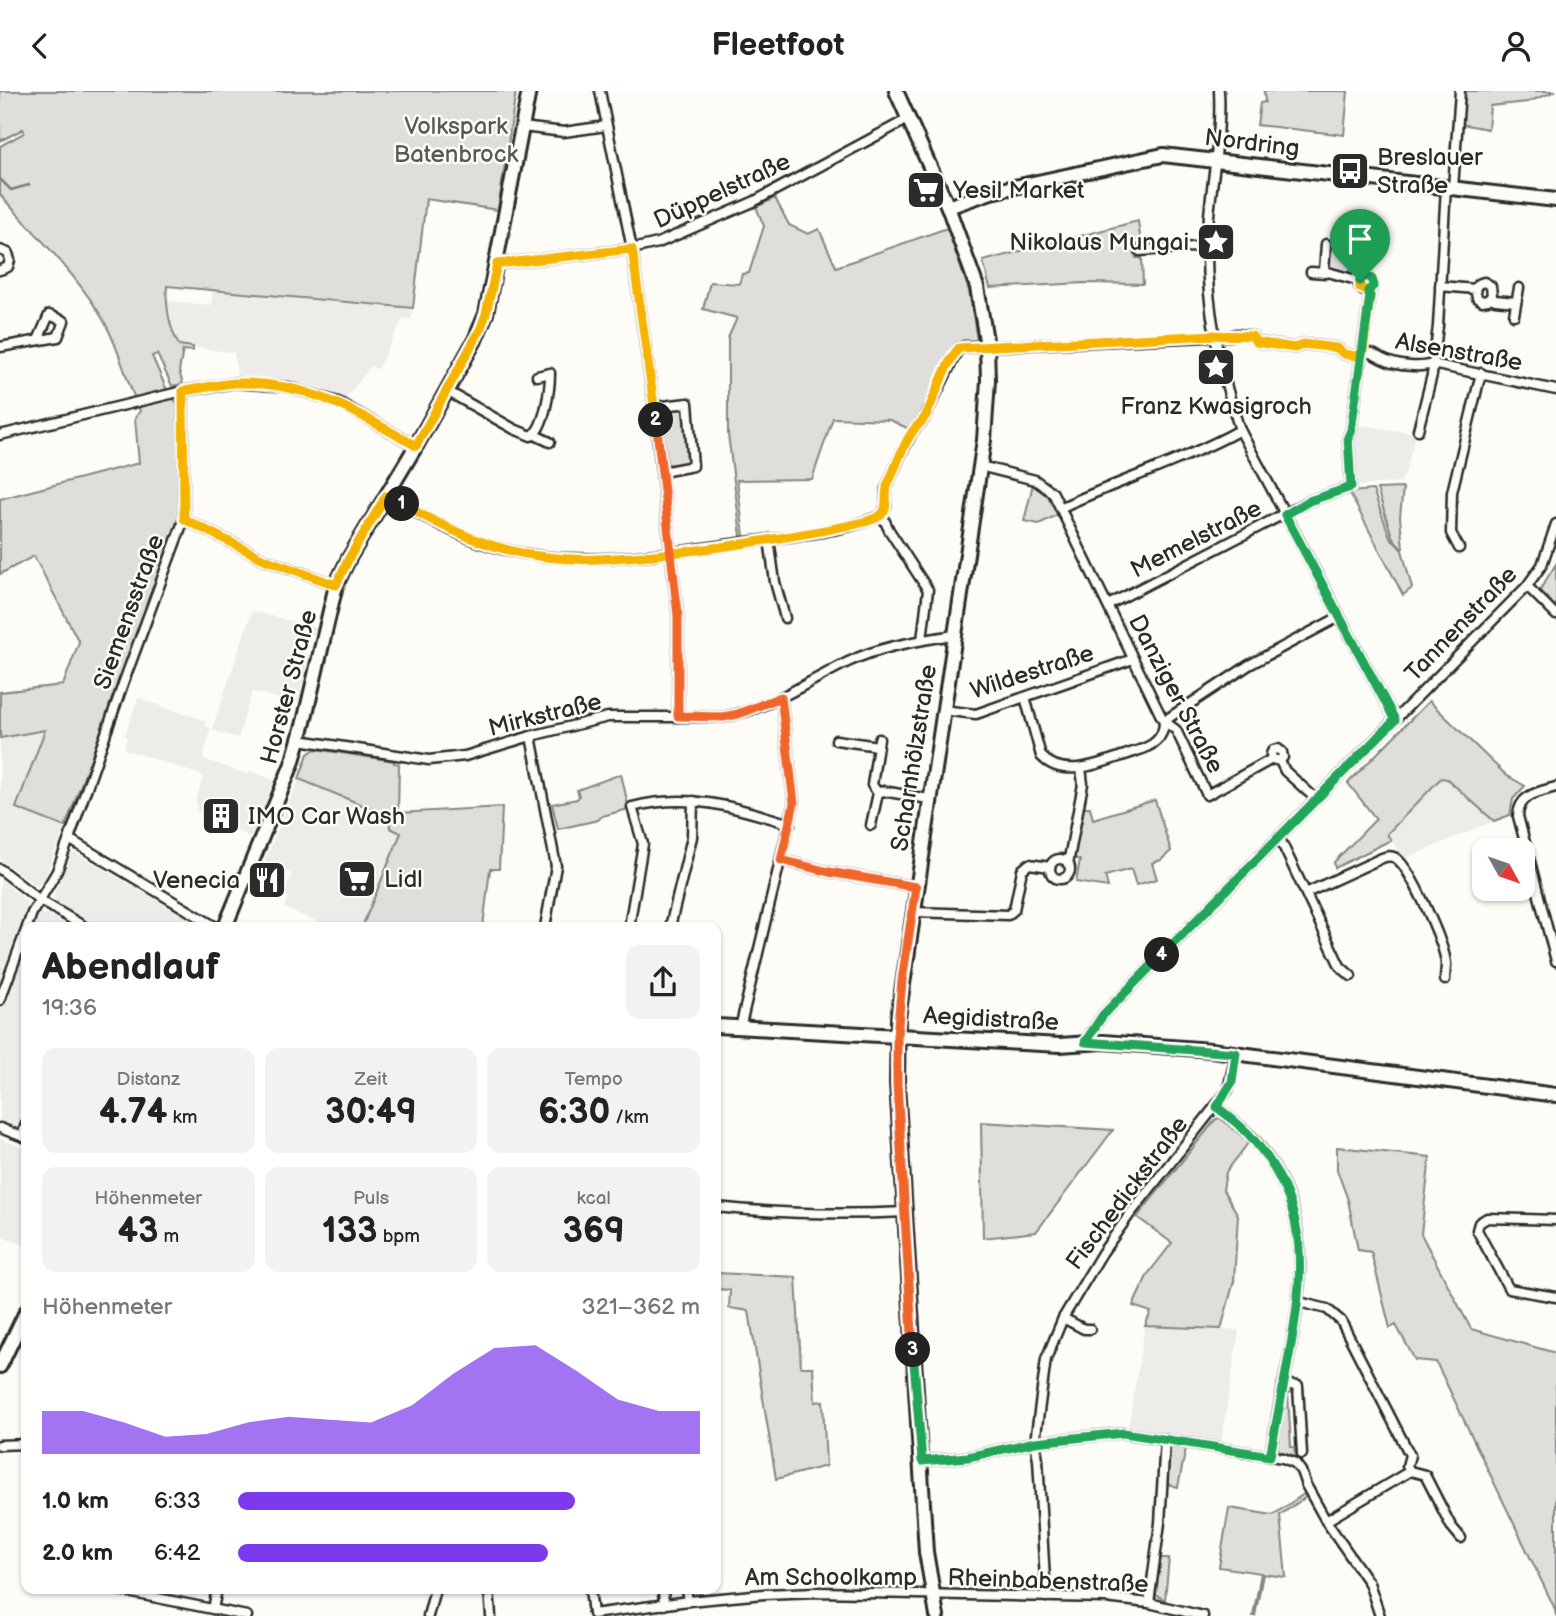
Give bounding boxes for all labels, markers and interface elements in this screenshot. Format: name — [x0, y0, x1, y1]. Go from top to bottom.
text: Fleetfoot — [711, 26, 845, 65]
icon: back — [21, 27, 59, 65]
icon: person — [1497, 27, 1535, 65]
park label: Volkspark Batenbrock — [394, 112, 518, 169]
street label: Nordring — [1203, 123, 1301, 163]
place label: Breslauer Straße — [1377, 143, 1483, 200]
street label: Düppelstraße — [649, 147, 795, 235]
bus stop icon: Breslauer Straße — [1329, 150, 1371, 192]
supermarket icon: Yesil Market — [905, 169, 947, 211]
place label: Yesil Market — [952, 176, 1085, 205]
pin — [1330, 209, 1390, 281]
icon: arrive — [1341, 220, 1379, 258]
place icon: Nikolaus Mungai — [1195, 221, 1237, 263]
place label: Nikolaus Mungai — [1009, 228, 1189, 257]
street label: Alsenstraße — [1393, 327, 1525, 377]
place icon: Franz Kwasigroch — [1195, 346, 1237, 388]
place label: Franz Kwasigroch — [1120, 392, 1312, 421]
pin: 2 — [638, 403, 674, 437]
text: 2 — [650, 408, 661, 431]
pin: 1 — [384, 487, 420, 521]
text: 1 — [398, 492, 406, 515]
street label: Memelstraße — [1126, 494, 1266, 584]
street label: Siemensstraße — [88, 531, 170, 693]
street label: Tannenstraße — [1399, 560, 1523, 688]
street label: Horster Straße — [254, 607, 324, 767]
street label: Danziger Straße — [1122, 610, 1230, 778]
street label: Wildestraße — [967, 638, 1097, 706]
street label: Scharnhölzstraße — [885, 663, 943, 853]
street label: Mirkstraße — [486, 687, 604, 743]
building icon: IMO Car Wash — [200, 795, 242, 837]
place label: IMO Car Wash — [248, 802, 405, 831]
north arrow — [1472, 838, 1535, 901]
map controls — [1472, 838, 1535, 901]
supermarket icon: Lidl — [336, 858, 378, 900]
restaurant icon: Venecia — [246, 859, 288, 901]
place label: Lidl — [384, 865, 423, 894]
place label: Venecia — [153, 866, 240, 895]
pin: 4 — [1144, 937, 1180, 973]
text: 4 — [1156, 943, 1167, 966]
text: Abendlauf — [42, 945, 220, 990]
button: share — [626, 945, 700, 1019]
text: 19:36 — [42, 994, 97, 1022]
street label: Aegidistraße — [922, 1001, 1060, 1037]
text: Distanz — [117, 1068, 180, 1091]
text: Zeit — [354, 1068, 388, 1091]
text: Tempo — [565, 1068, 623, 1091]
text: 4.74 — [99, 1091, 167, 1134]
text: 30:49 — [325, 1091, 417, 1134]
text: 6:30 — [538, 1091, 610, 1134]
text: km — [167, 1106, 198, 1129]
text: /km — [610, 1106, 649, 1129]
street label: Fischedickstraße — [1060, 1111, 1194, 1275]
text: Höhenmeter — [95, 1187, 202, 1210]
text: Puls — [353, 1187, 389, 1210]
text: kcal — [577, 1187, 611, 1210]
text: 43 — [117, 1210, 158, 1253]
text: 133 — [322, 1210, 378, 1253]
text: 369 — [563, 1210, 625, 1253]
text: m — [158, 1225, 179, 1248]
text: bpm — [378, 1225, 420, 1248]
text: Höhenmeter — [42, 1293, 172, 1321]
text: 321–362 m — [582, 1293, 700, 1321]
pin: 3 — [895, 1333, 930, 1367]
text: 3 — [907, 1338, 918, 1361]
text: 1.0 km — [42, 1487, 109, 1515]
text: 6:33 — [154, 1487, 201, 1515]
text: 2.0 km — [42, 1539, 113, 1567]
text: 6:42 — [154, 1539, 200, 1567]
street label: Am Schoolkamp — [745, 1563, 917, 1592]
street label: Rheinbabenstraße — [947, 1563, 1149, 1599]

